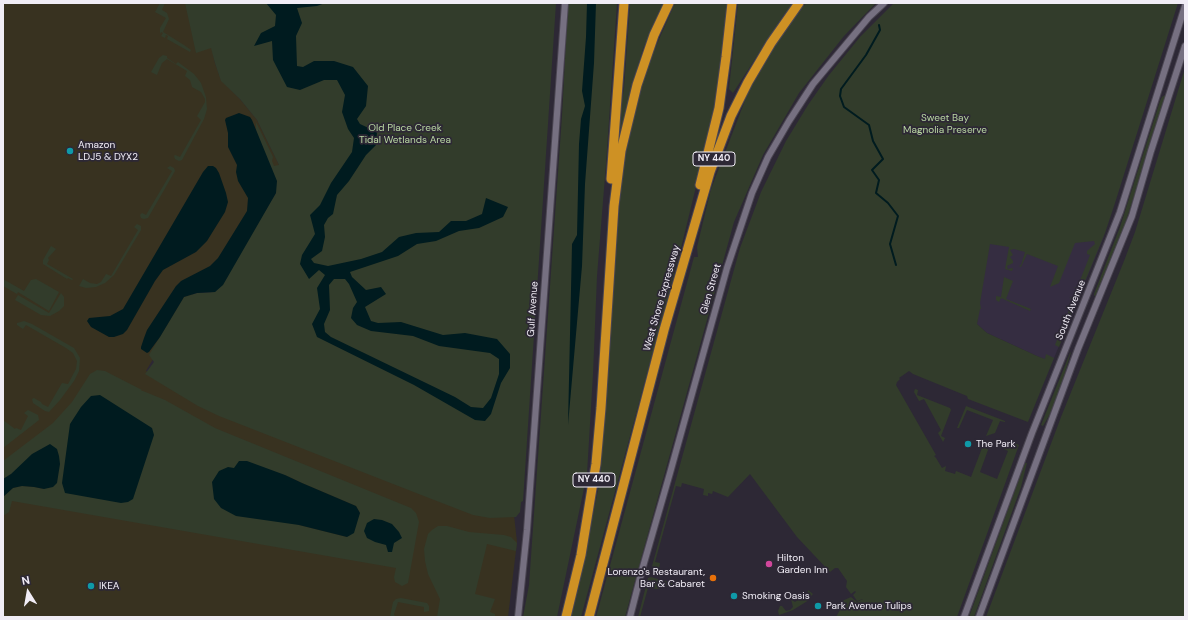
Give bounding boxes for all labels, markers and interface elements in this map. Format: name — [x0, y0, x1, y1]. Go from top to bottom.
park label: Sweet Bay Magnolia Preserve — [903, 112, 987, 136]
park label: Old Place Creek Tidal Wetlands Area — [359, 122, 451, 146]
place label: Amazon LDJ5 & DYX2 — [78, 139, 138, 162]
marker: Amazon LDJ5 & DYX2 — [65, 146, 75, 156]
road number: NY 440 — [693, 152, 735, 166]
street label: West Shore Expressway — [641, 244, 683, 352]
street label: Glen Street — [698, 262, 724, 316]
street label: South Avenue — [1053, 278, 1089, 342]
street label: Gulf Avenue — [525, 281, 541, 337]
place label: The Park — [976, 438, 1015, 450]
marker: The Park — [963, 439, 973, 449]
road number: NY 440 — [573, 473, 615, 487]
place label: Hilton Garden Inn — [777, 552, 828, 576]
marker: Hilton Garden Inn — [764, 559, 774, 569]
place label: Lorenzo's Restaurant, Bar & Cabaret — [607, 566, 705, 590]
north arrow — [8, 572, 48, 612]
text: N — [20, 573, 31, 588]
marker: Lorenzo's Restaurant, Bar & Cabaret — [708, 573, 718, 583]
place label: IKEA — [99, 580, 119, 592]
marker: IKEA — [86, 581, 96, 591]
place label: Smoking Oasis — [742, 590, 810, 602]
marker: Smoking Oasis — [729, 591, 739, 601]
place label: Park Avenue Tulips — [826, 600, 912, 612]
marker: Park Avenue Tulips — [813, 601, 823, 611]

